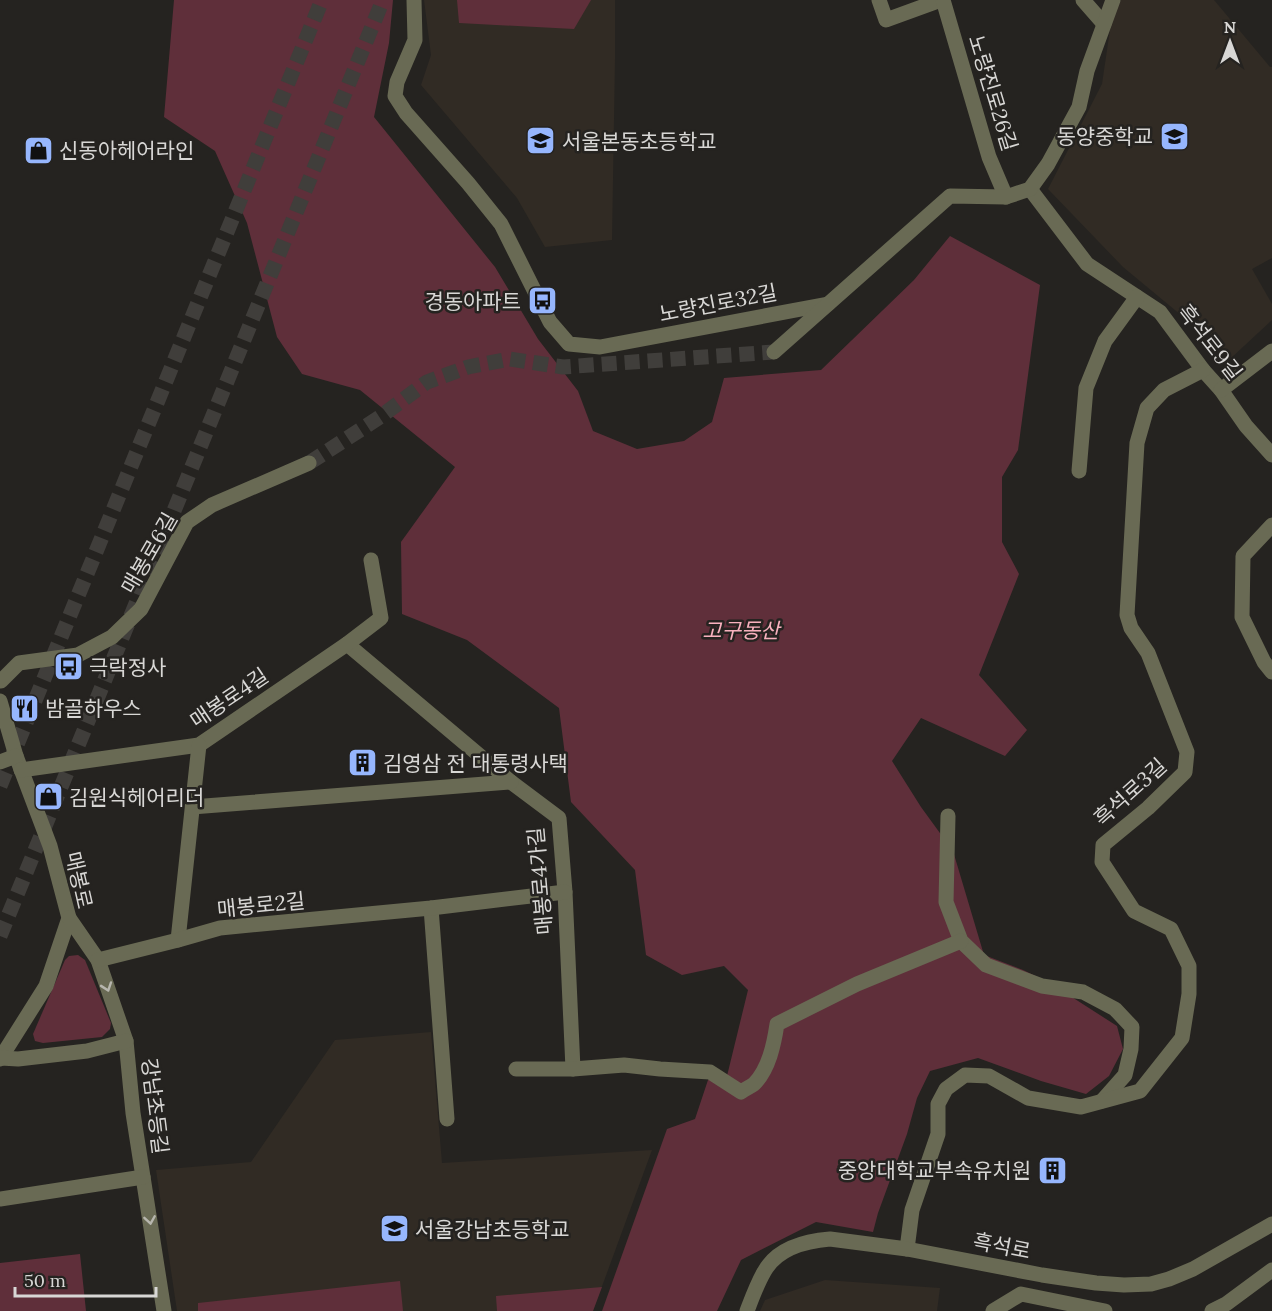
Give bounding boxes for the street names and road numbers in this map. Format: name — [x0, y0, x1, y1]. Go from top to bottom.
street label: 노량진로26길 — [963, 32, 1023, 154]
street label: 노량진로32길 — [657, 278, 779, 328]
street label: 흑석로9길 — [1172, 298, 1248, 386]
street label: 매봉로6길 — [115, 508, 183, 598]
street label: 매봉로4길 — [185, 662, 273, 734]
street label: 흑석로3길 — [1088, 752, 1172, 832]
street label: 매봉로4가길 — [522, 826, 558, 936]
street label: 매봉로 — [59, 849, 99, 911]
street label: 매봉로2길 — [216, 887, 306, 923]
street label: 강남초등길 — [136, 1056, 174, 1156]
street label: 흑석로 — [971, 1227, 1033, 1265]

